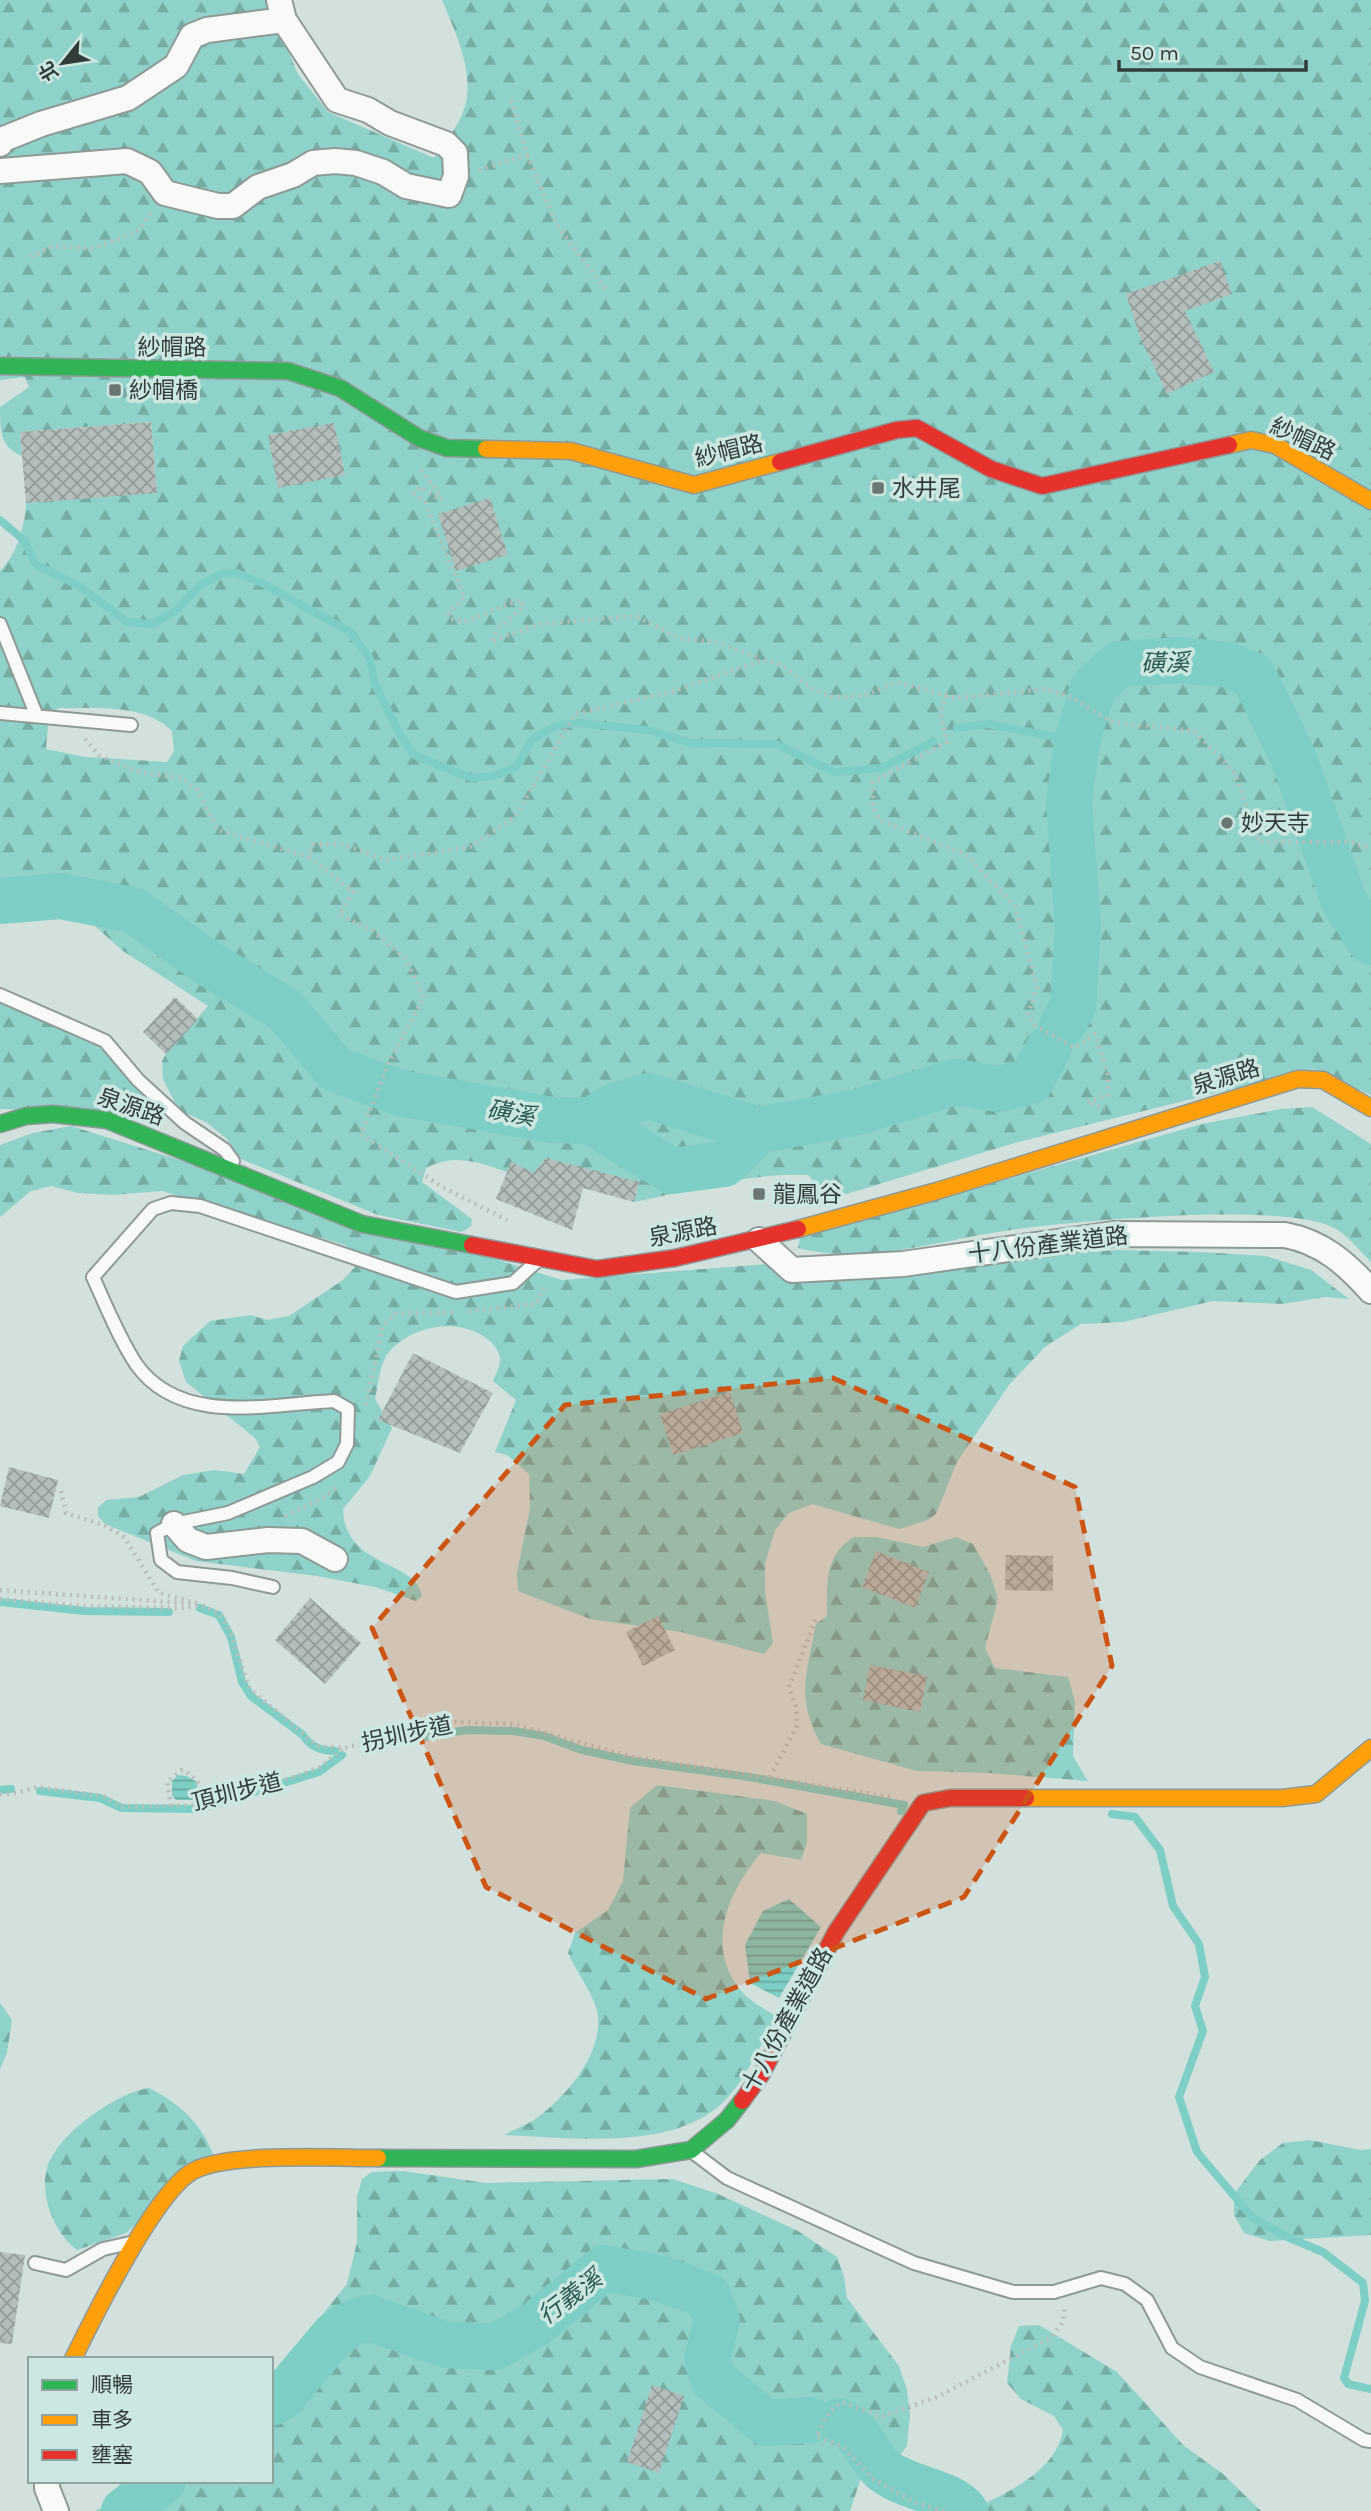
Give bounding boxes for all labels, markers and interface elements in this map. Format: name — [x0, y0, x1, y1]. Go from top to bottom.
north arrow — [28, 28, 98, 98]
scale bar — [1119, 28, 1306, 72]
text: 50 m — [1130, 41, 1179, 65]
text: 北 — [35, 57, 63, 85]
street label: 紗帽路 — [138, 334, 207, 361]
place label: 紗帽橋 — [129, 377, 198, 404]
marker: 紗帽橋 — [107, 382, 123, 398]
street label: 紗帽路 — [1266, 412, 1340, 466]
street label: 紗帽路 — [692, 430, 766, 472]
place label: 水井尾 — [892, 475, 961, 502]
marker: 水井尾 — [870, 480, 886, 496]
water label: 磺溪 — [1141, 649, 1192, 677]
place label: 妙天寺 — [1241, 810, 1310, 837]
marker: 妙天寺 — [1219, 815, 1235, 831]
street label: 泉源路 — [1189, 1054, 1263, 1100]
street label: 泉源路 — [94, 1083, 168, 1131]
water label: 磺溪 — [485, 1095, 540, 1131]
place label: 龍鳳谷 — [773, 1181, 842, 1208]
marker: 龍鳳谷 — [751, 1186, 767, 1202]
street label: 泉源路 — [647, 1212, 719, 1252]
street label: 十八份產業道路 — [966, 1222, 1130, 1268]
street label: 拐圳步道 — [359, 1711, 455, 1757]
street label: 頂圳步道 — [189, 1768, 285, 1816]
street label: 十八份產業道路 — [736, 1943, 838, 2097]
water label: 行義溪 — [533, 2262, 610, 2330]
legend — [28, 2357, 273, 2483]
text: 順暢 — [91, 2373, 133, 2397]
text: 車多 — [91, 2408, 133, 2432]
text: 壅塞 — [91, 2443, 133, 2467]

